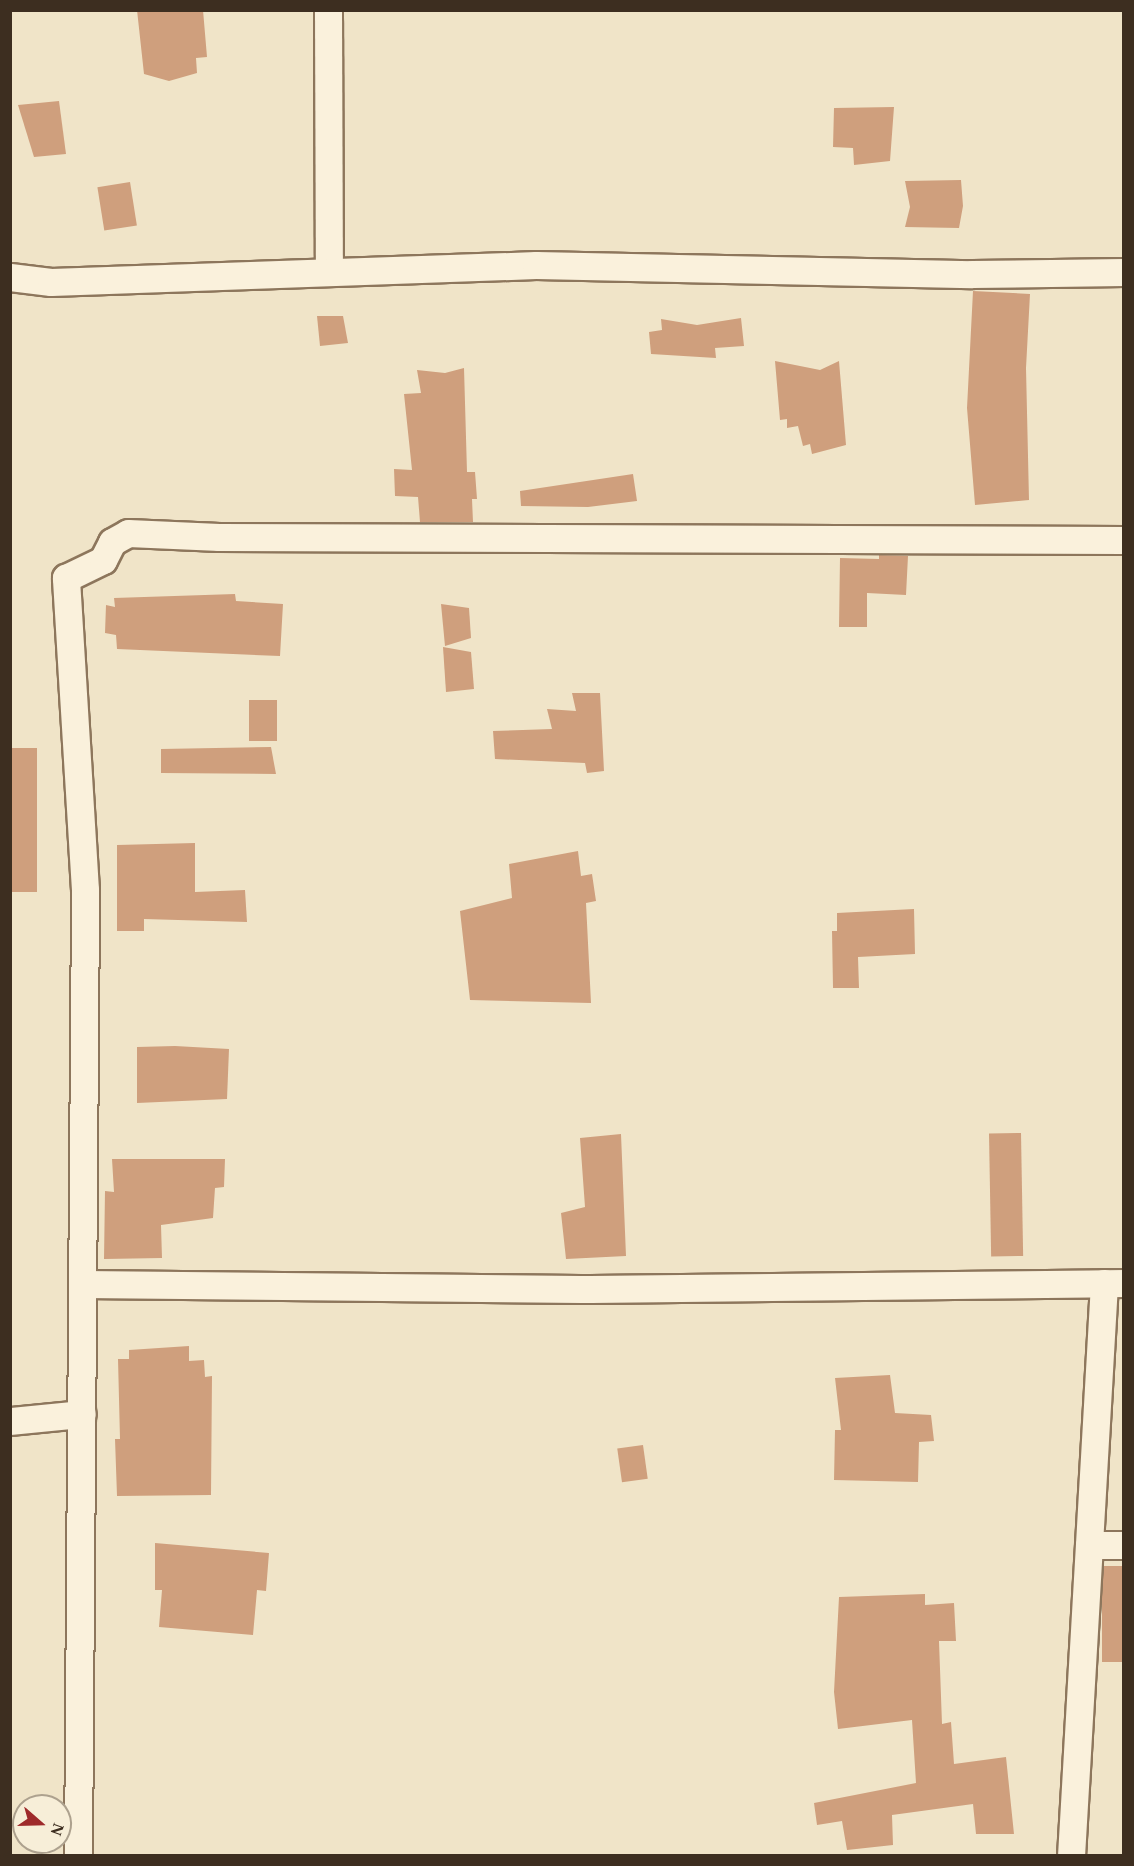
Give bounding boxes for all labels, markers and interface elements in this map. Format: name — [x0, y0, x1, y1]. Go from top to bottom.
north arrow — [12, 1794, 72, 1854]
text: N — [48, 1821, 67, 1838]

